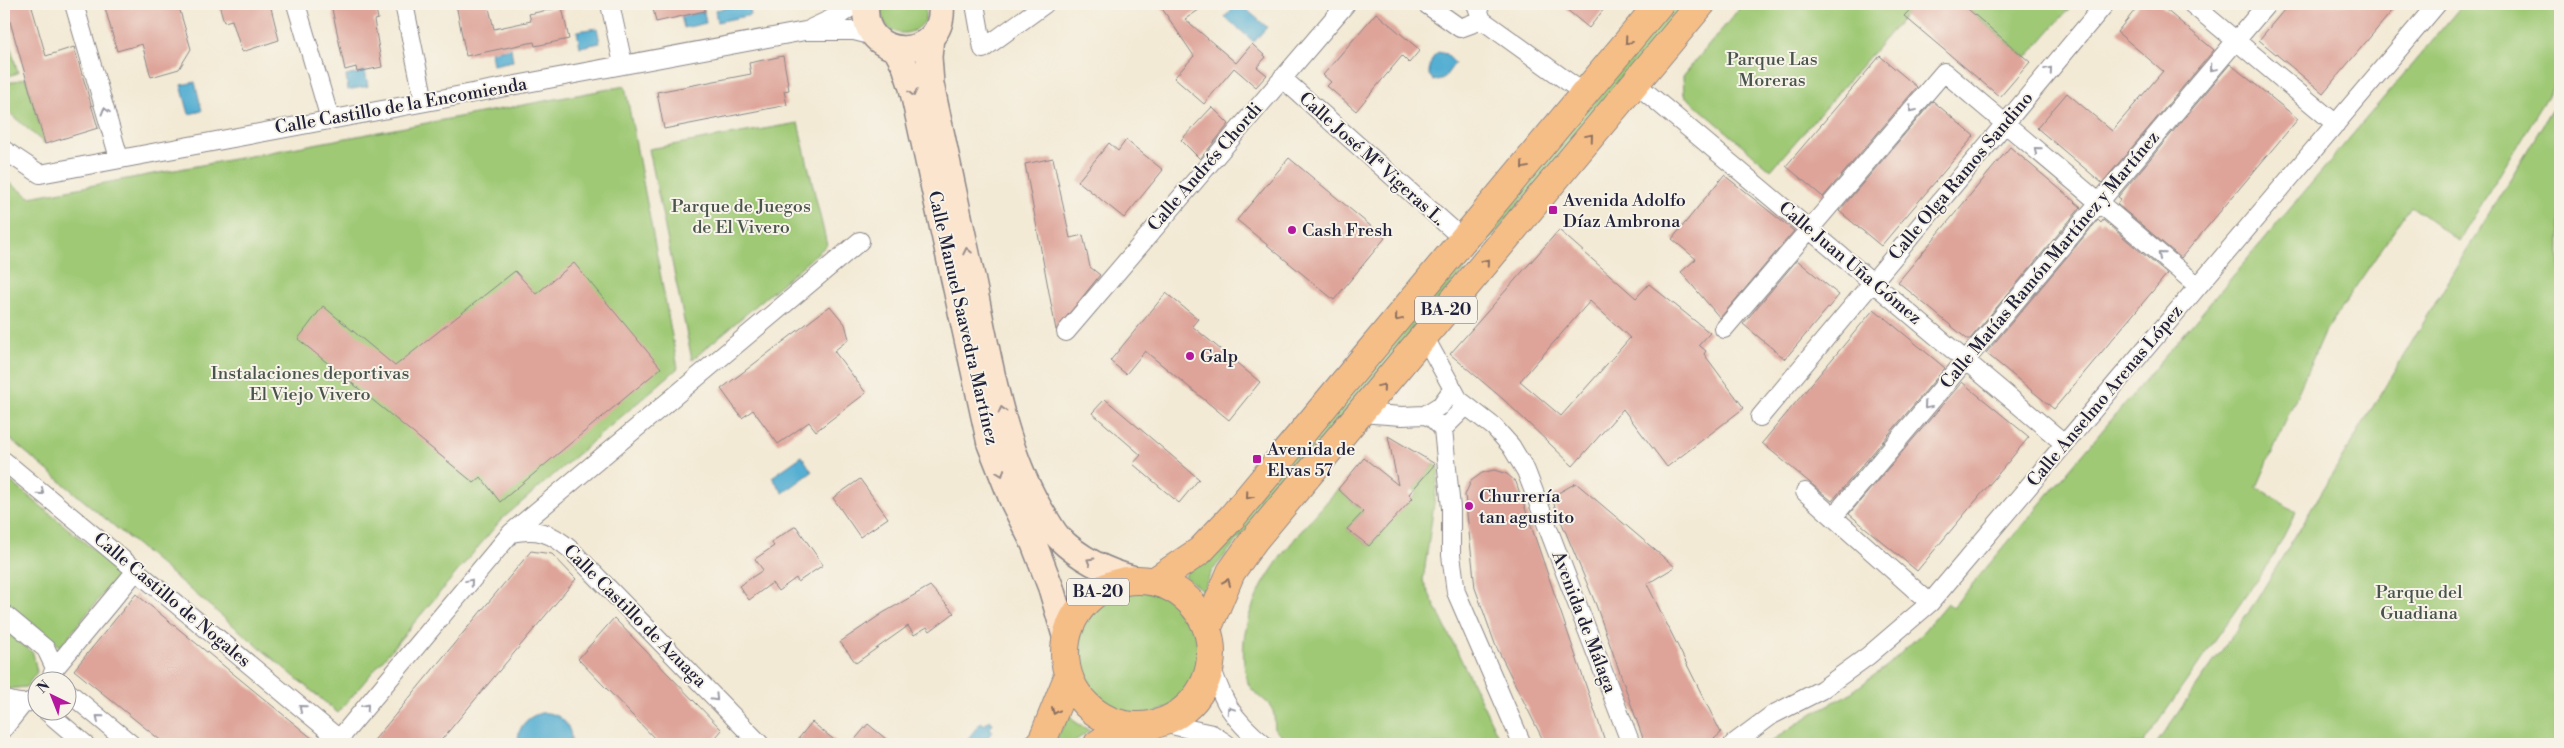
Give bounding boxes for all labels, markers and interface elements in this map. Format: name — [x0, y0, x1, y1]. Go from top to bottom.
one-way arrow — [1625, 36, 1634, 45]
park label: Parque Las Moreras — [1726, 48, 1818, 92]
one-way arrow — [2210, 62, 2219, 71]
one-way arrow — [2044, 67, 2053, 76]
street label: Calle Castillo de la Encomienda — [273, 72, 530, 140]
street label: Calle José Mª Vigeras L. — [1294, 87, 1450, 231]
street label: Calle Olga Ramos Sandino — [1884, 87, 2038, 265]
one-way arrow — [907, 89, 918, 98]
street label: Calle Andrés Chordi — [1143, 98, 1267, 236]
one-way arrow — [1910, 103, 1918, 112]
one-way arrow — [101, 108, 111, 116]
street label: Calle Matías Ramón Martínez y Martínez — [1935, 126, 2165, 394]
one-way arrow — [1584, 134, 1592, 143]
one-way arrow — [2033, 147, 2042, 156]
one-way arrow — [1522, 160, 1530, 169]
street label: Calle Manuel Saavedra Martínez — [923, 189, 1003, 447]
place label: Avenida Adolfo Díaz Ambrona — [1562, 189, 1686, 233]
park label: Parque de Juegos de El Vivero — [671, 195, 811, 239]
street label: Calle Juan Uña Gómez — [1774, 196, 1926, 330]
marker: Avenida Adolfo Díaz Ambrona — [1547, 204, 1559, 216]
place label: Cash Fresh — [1302, 219, 1393, 242]
marker: Cash Fresh — [1286, 224, 1298, 236]
one-way arrow — [962, 247, 972, 256]
one-way arrow — [2158, 252, 2167, 261]
one-way arrow — [1480, 259, 1488, 268]
road number: BA-20 — [1415, 296, 1477, 324]
street label: Calle Anselmo Arenas López — [2022, 300, 2188, 492]
one-way arrow — [1395, 312, 1404, 321]
place label: Galp — [1200, 345, 1238, 368]
marker: Galp — [1184, 350, 1196, 362]
park label: Instalaciones deportivas El Viejo Vivero — [211, 362, 409, 406]
one-way arrow — [1376, 383, 1385, 392]
one-way arrow — [1924, 400, 1933, 409]
one-way arrow — [997, 405, 1008, 414]
place label: Avenida de Elvas 57 — [1266, 438, 1355, 482]
marker: Avenida de Elvas 57 — [1251, 453, 1263, 465]
one-way arrow — [995, 468, 1005, 477]
place label: Churrería tan agustito — [1479, 485, 1574, 529]
one-way arrow — [36, 486, 45, 495]
one-way arrow — [1246, 491, 1255, 500]
marker: Churrería tan agustito — [1463, 500, 1475, 512]
street label: Calle Castillo de Nogales — [89, 527, 255, 673]
street label: Calle Castillo de Azuaga — [559, 540, 712, 693]
street label: Avenida de Málaga — [1546, 547, 1622, 697]
one-way arrow — [1087, 557, 1096, 567]
one-way arrow — [464, 578, 473, 587]
road number: BA-20 — [1067, 578, 1129, 606]
one-way arrow — [1220, 578, 1231, 587]
park label: Parque del Guadiana — [2376, 581, 2463, 625]
north arrow — [28, 670, 78, 720]
text: N — [34, 677, 54, 698]
one-way arrow — [709, 692, 718, 701]
one-way arrow — [361, 703, 370, 712]
one-way arrow — [299, 705, 308, 714]
one-way arrow — [1050, 706, 1061, 715]
one-way arrow — [1226, 706, 1236, 715]
one-way arrow — [96, 715, 105, 724]

